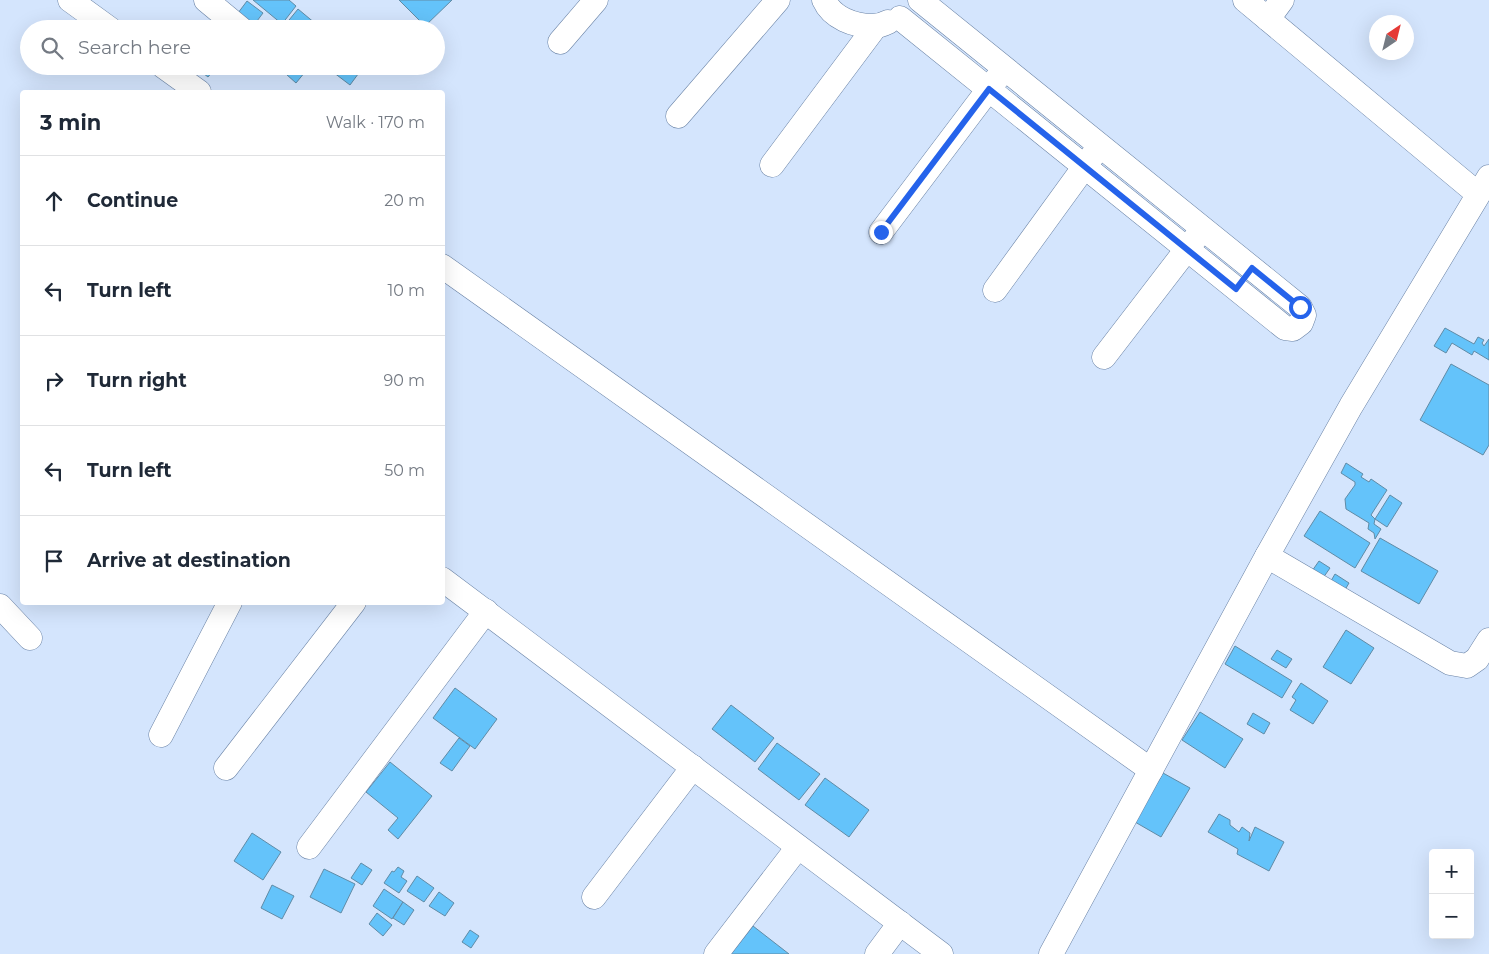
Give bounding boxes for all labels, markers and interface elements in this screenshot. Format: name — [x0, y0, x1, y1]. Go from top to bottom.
north arrow — [1369, 15, 1414, 60]
search box — [20, 20, 445, 75]
icon: search — [38, 34, 66, 62]
text: Search here — [78, 36, 191, 59]
text: 3 min — [40, 110, 101, 135]
text: Walk · 170 m — [326, 113, 425, 132]
icon: ahead — [40, 187, 68, 215]
text: Continue — [87, 189, 178, 212]
text: 20 m — [384, 191, 425, 210]
route end — [870, 221, 893, 244]
icon: left — [40, 277, 68, 305]
text: Turn left — [87, 279, 172, 302]
text: 10 m — [387, 281, 425, 300]
route start — [1289, 296, 1312, 319]
icon: right — [40, 367, 68, 395]
text: Turn right — [87, 369, 187, 392]
text: 90 m — [383, 371, 425, 390]
icon: left — [40, 457, 68, 485]
text: Turn left — [87, 459, 172, 482]
text: 50 m — [384, 461, 425, 480]
icon: arrive — [40, 547, 68, 575]
text: Arrive at destination — [87, 549, 291, 572]
map controls — [1429, 849, 1474, 939]
button: + — [1429, 849, 1474, 894]
button: − — [1429, 894, 1474, 939]

